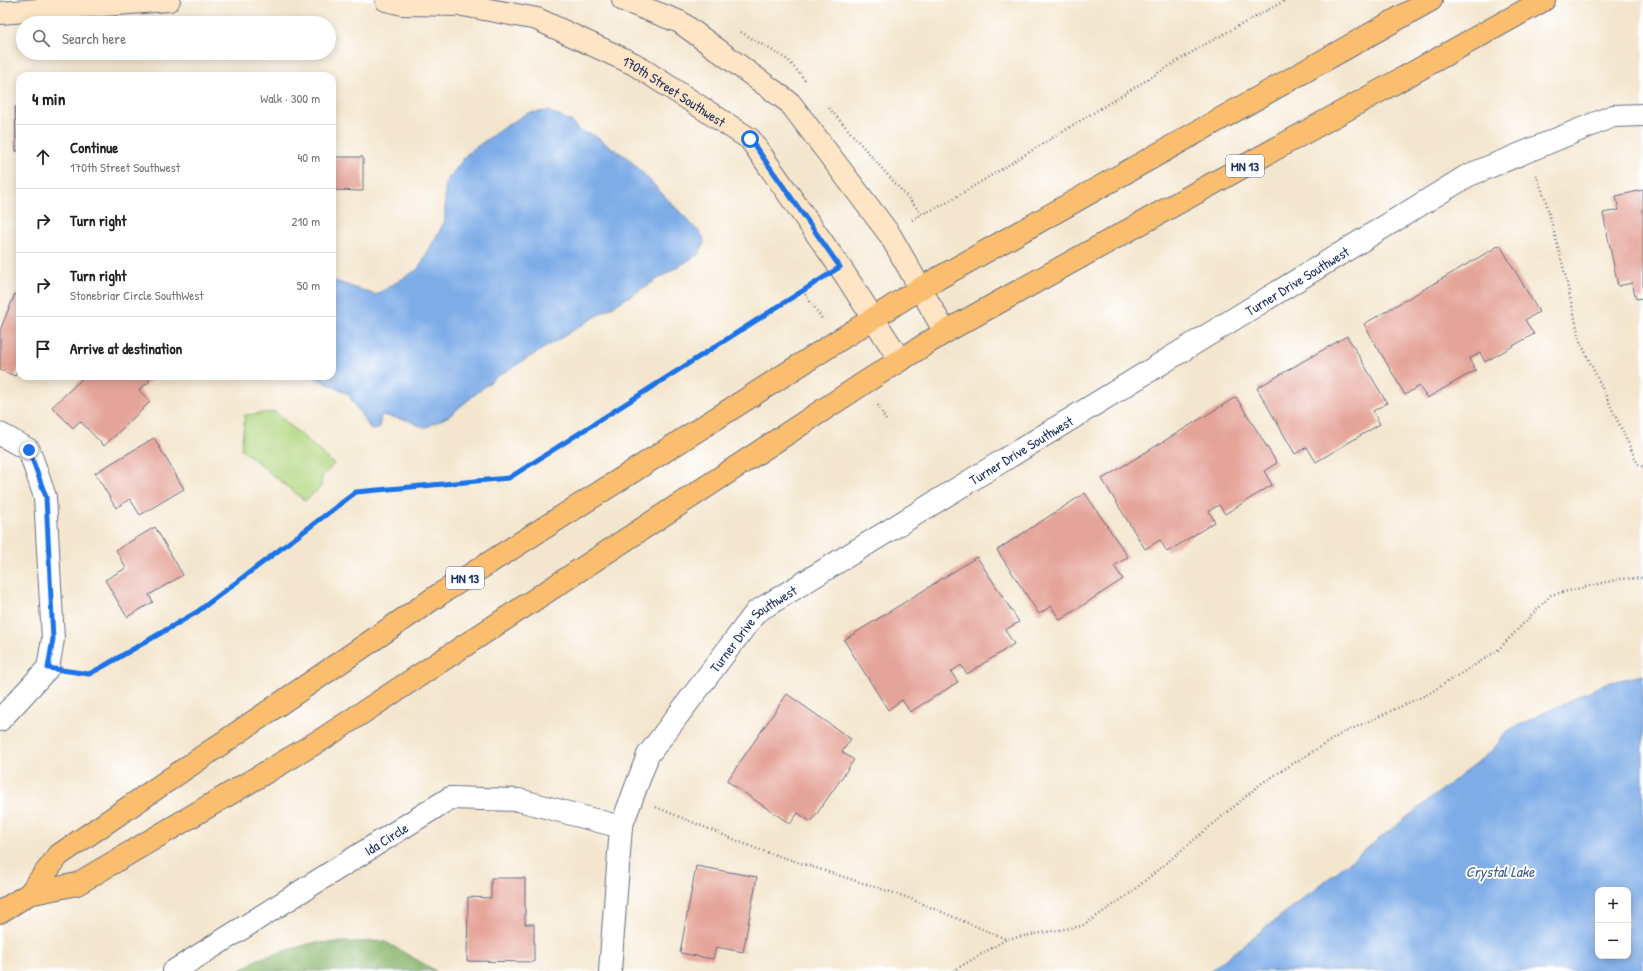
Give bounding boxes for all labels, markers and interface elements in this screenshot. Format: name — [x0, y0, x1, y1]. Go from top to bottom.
search box — [16, 16, 336, 60]
icon: search — [30, 27, 52, 49]
text: Search here — [62, 28, 126, 49]
street label: 170th Street Southwest — [620, 51, 730, 131]
text: 4 min — [32, 87, 65, 110]
text: Walk · 300 m — [260, 89, 320, 107]
route start — [741, 130, 759, 148]
text: Continue — [70, 137, 118, 158]
icon: ahead — [32, 146, 54, 168]
text: 40 m — [297, 148, 320, 166]
road number: MN 13 — [1226, 155, 1264, 177]
text: 170th Street Southwest — [70, 158, 180, 176]
icon: right — [32, 210, 54, 232]
text: Turn right — [70, 210, 126, 231]
text: 210 m — [292, 212, 320, 230]
street label: Turner Drive Southwest — [1241, 241, 1352, 319]
text: Turn right — [70, 265, 126, 286]
icon: right — [32, 274, 54, 296]
text: 50 m — [297, 276, 320, 294]
text: Stonebriar Circle SouthWest — [70, 286, 204, 304]
icon: arrive — [32, 338, 54, 360]
text: Arrive at destination — [70, 338, 182, 359]
street label: Turner Drive Southwest — [965, 411, 1076, 489]
route end — [20, 441, 38, 459]
road number: MN 13 — [446, 567, 484, 589]
street label: Turner Drive Southwest — [705, 580, 800, 676]
street label: Ida Circle — [360, 817, 412, 859]
water label: Crystal Lake — [1466, 861, 1535, 882]
map controls — [1595, 887, 1631, 959]
button: + — [1595, 887, 1631, 923]
button: − — [1595, 923, 1631, 959]

